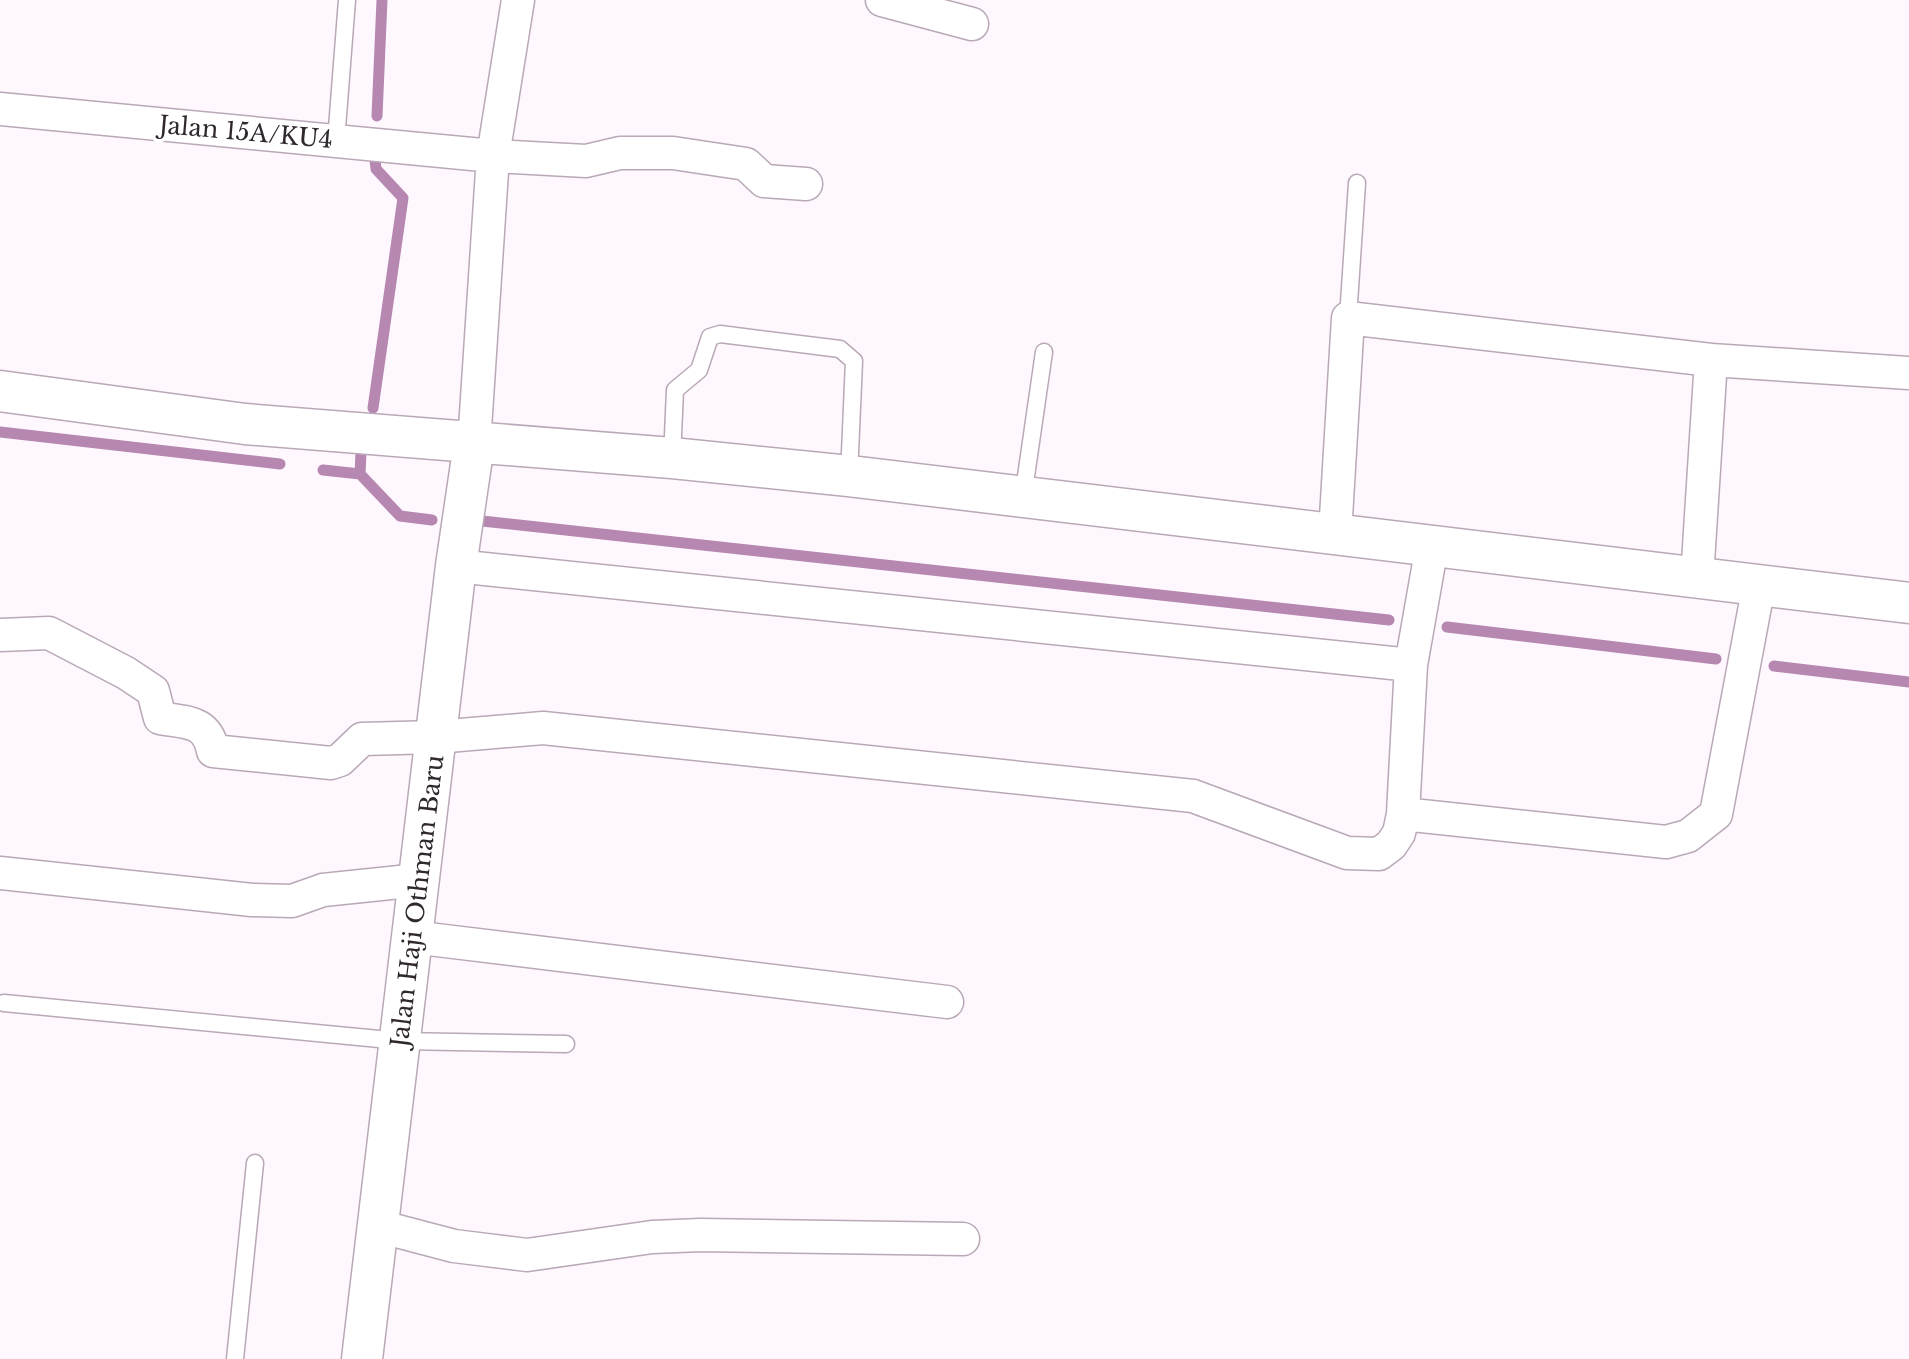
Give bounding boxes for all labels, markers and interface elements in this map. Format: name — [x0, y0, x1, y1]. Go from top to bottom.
street label: Jalan 15A/KU4 — [155, 110, 334, 154]
street label: Jalan Haji Othman Baru — [384, 753, 449, 1052]

